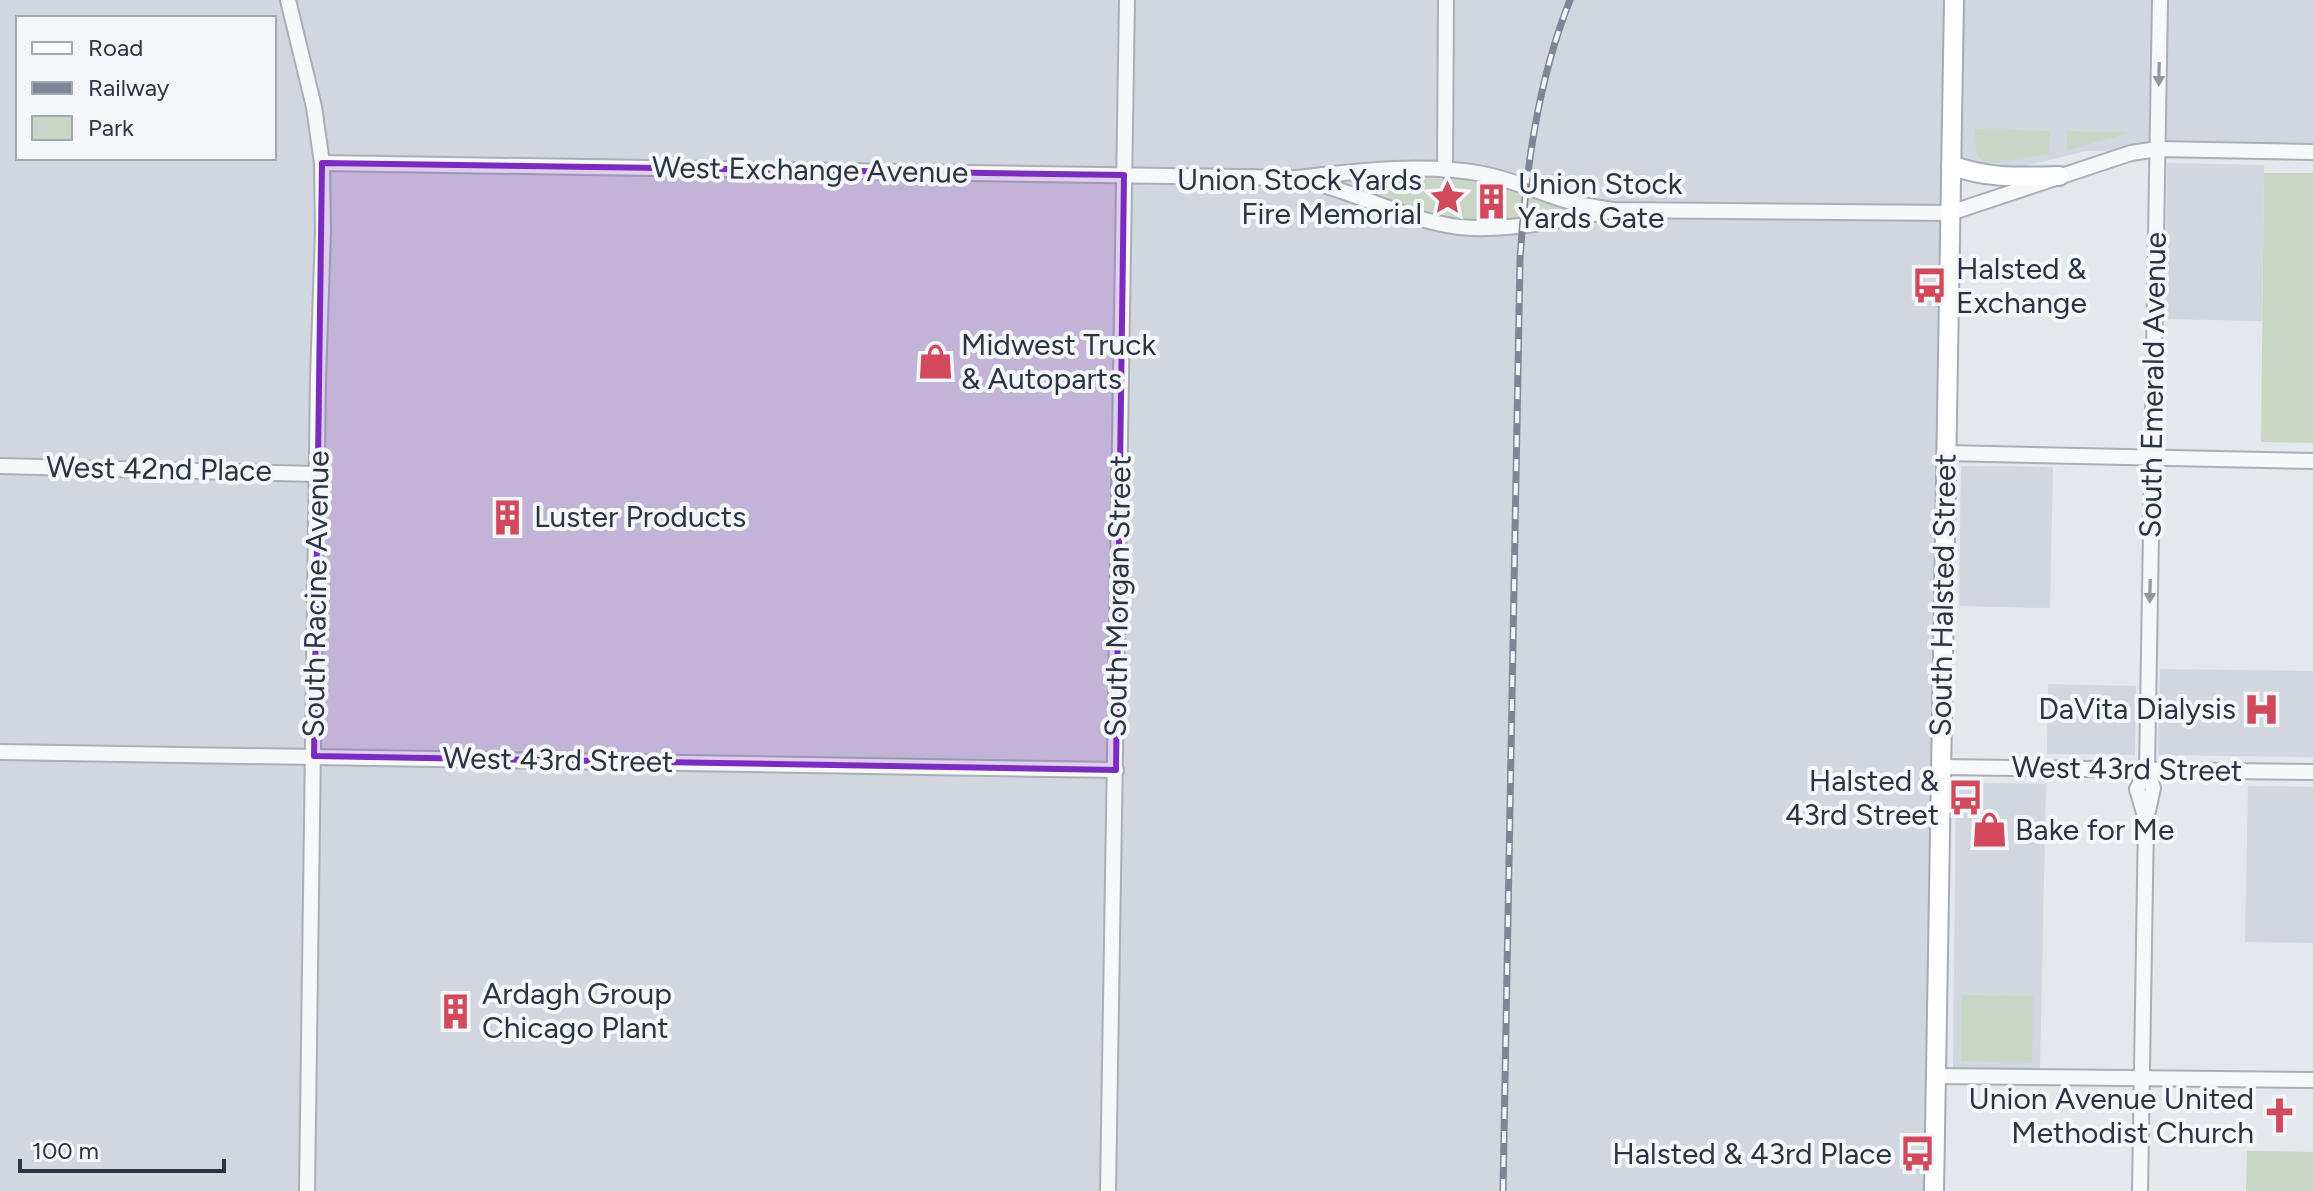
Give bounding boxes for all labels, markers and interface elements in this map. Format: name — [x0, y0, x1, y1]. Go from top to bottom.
legend — [16, 16, 276, 160]
text: Road — [88, 33, 143, 62]
one-way arrow — [2153, 62, 2165, 87]
text: Railway — [88, 73, 170, 102]
text: Park — [88, 113, 134, 142]
street label: West Exchange Avenue — [651, 148, 969, 191]
place label: Union Stock Yards Fire Memorial — [1177, 161, 1422, 232]
place label: Union Stock Yards Gate — [1518, 165, 1683, 236]
place icon: Union Stock Yards Fire Memorial — [1429, 178, 1467, 216]
building icon: Union Stock Yards Gate — [1473, 182, 1511, 220]
street label: South Emerald Avenue — [2131, 232, 2174, 538]
place label: Halsted & Exchange — [1956, 250, 2087, 321]
bus stop icon: Halsted & Exchange — [1911, 267, 1949, 305]
place label: Midwest Truck & Autoparts — [961, 326, 1156, 397]
shop icon: Midwest Truck & Autoparts — [916, 343, 954, 381]
street label: West 42nd Place — [46, 448, 272, 489]
street label: South Racine Avenue — [294, 450, 337, 738]
street label: South Halsted Street — [1922, 453, 1963, 737]
street label: South Morgan Street — [1097, 455, 1138, 737]
building icon: Luster Products — [489, 498, 527, 536]
place label: Luster Products — [534, 498, 746, 535]
one-way arrow — [2144, 579, 2156, 604]
place label: DaVita Dialysis — [2038, 690, 2236, 727]
hospital icon: DaVita Dialysis — [2243, 690, 2281, 728]
street label: West 43rd Street — [442, 739, 674, 780]
street label: West 43rd Street — [2011, 748, 2243, 789]
place label: Halsted & 43rd Street — [1785, 762, 1940, 833]
bus stop icon: Halsted & 43rd Street — [1946, 779, 1984, 817]
shop icon: Bake for Me — [1970, 811, 2008, 849]
place label: Bake for Me — [2015, 811, 2174, 848]
place label: Ardagh Group Chicago Plant — [482, 975, 672, 1046]
building icon: Ardagh Group Chicago Plant — [437, 992, 475, 1030]
place label: Union Avenue United Methodist Church — [1969, 1080, 2254, 1151]
church icon: Union Avenue United Methodist Church — [2261, 1097, 2299, 1135]
scale bar — [20, 1123, 224, 1173]
place label: Halsted & 43rd Place — [1612, 1135, 1892, 1172]
bus stop icon: Halsted & 43rd Place — [1899, 1135, 1937, 1173]
text: 100 m — [32, 1136, 99, 1165]

